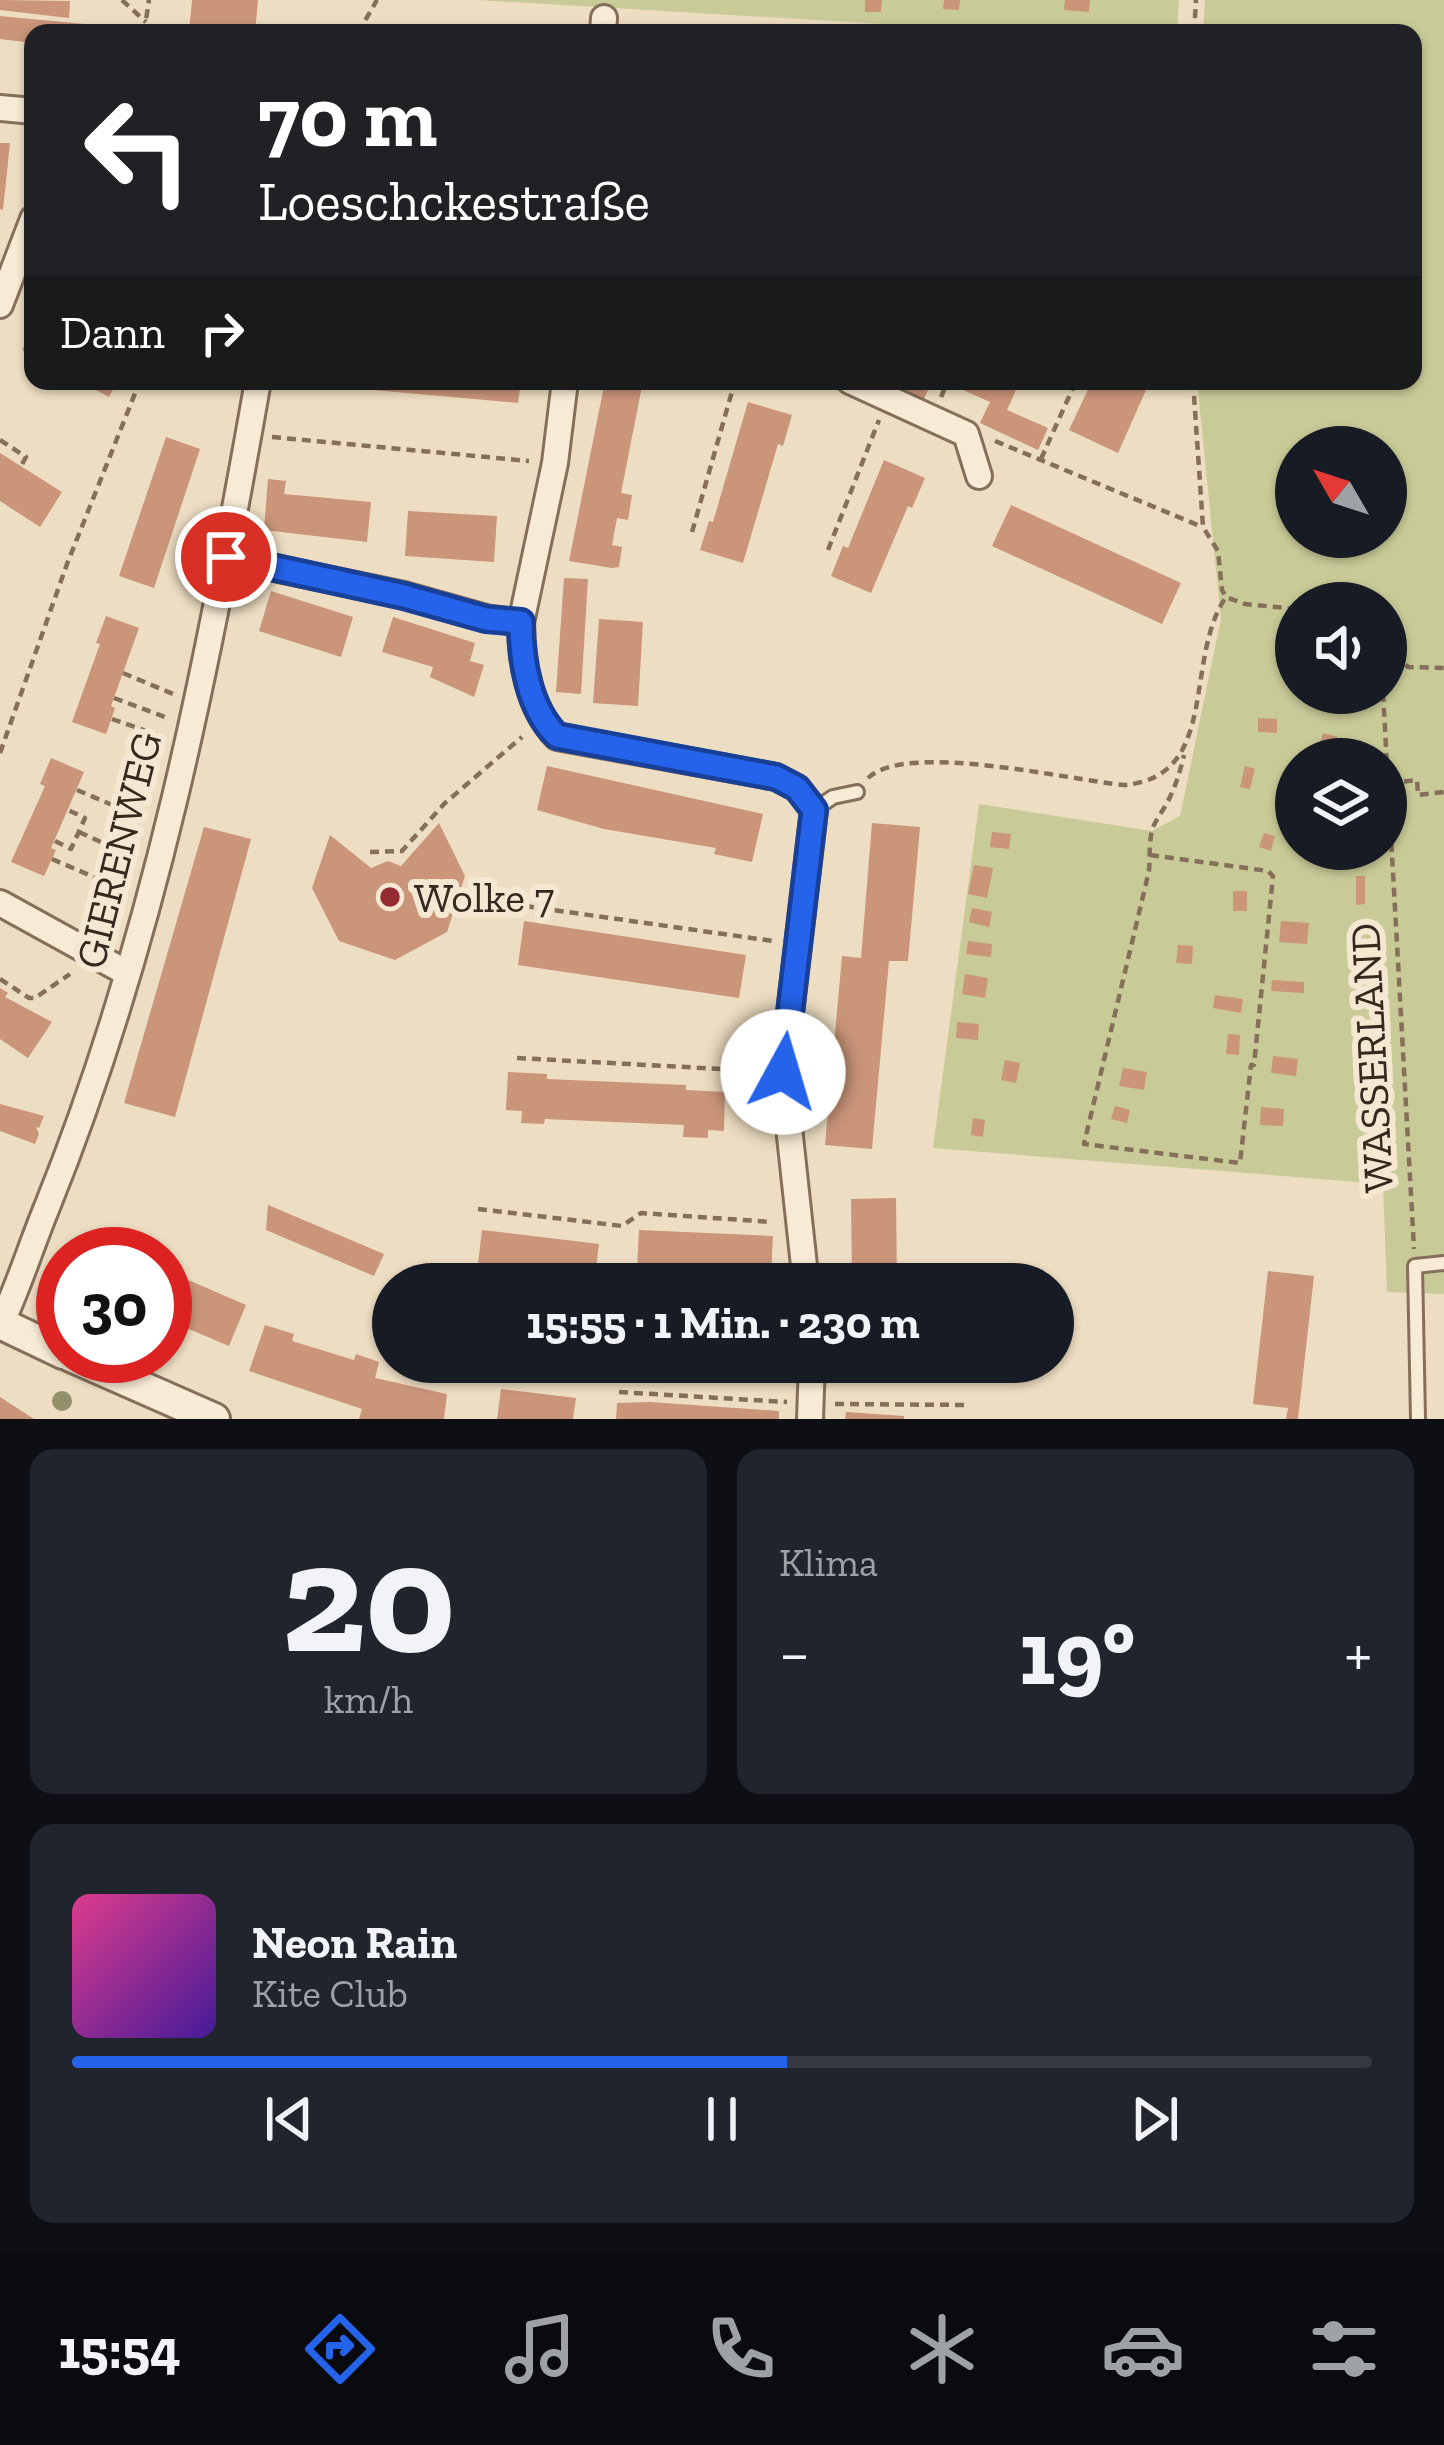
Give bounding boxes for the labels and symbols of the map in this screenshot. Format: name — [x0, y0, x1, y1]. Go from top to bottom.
north arrow — [1275, 426, 1407, 558]
pin — [175, 506, 277, 608]
street label: GIERENWEG — [64, 727, 172, 974]
place label: Wolke 7 — [414, 872, 554, 923]
marker: Wolke 7 — [377, 884, 403, 910]
street label: WASSERLAND — [1339, 922, 1404, 1194]
position arrow — [720, 1009, 846, 1135]
speed limit sign: 30 — [36, 1227, 192, 1383]

